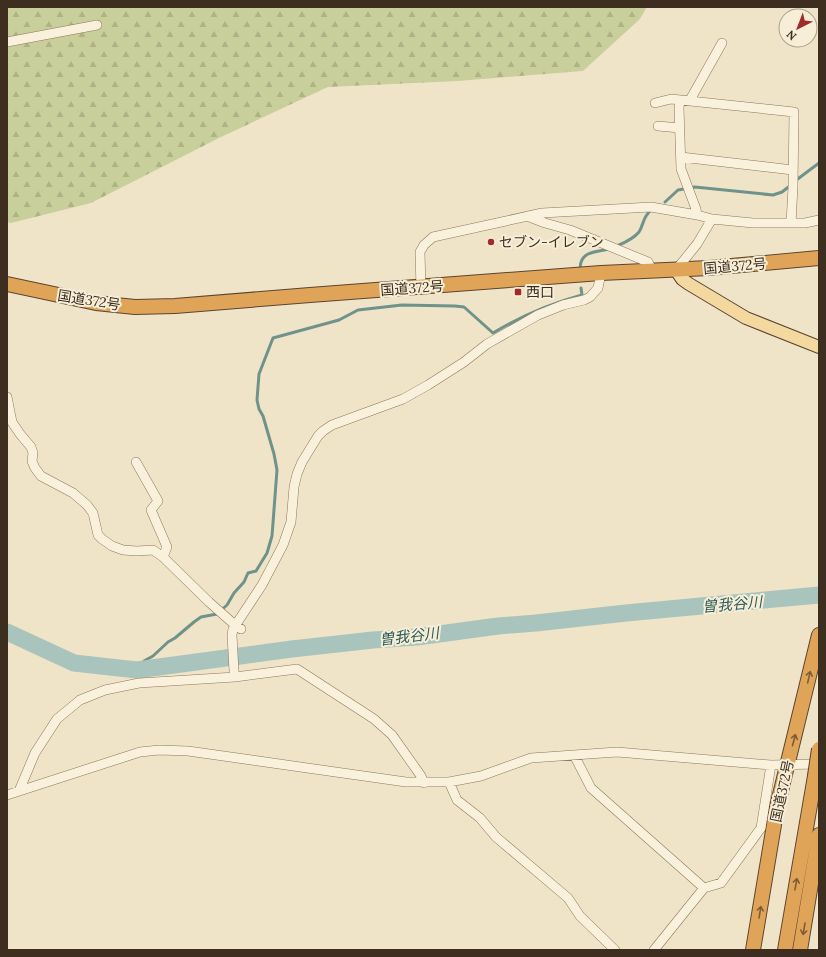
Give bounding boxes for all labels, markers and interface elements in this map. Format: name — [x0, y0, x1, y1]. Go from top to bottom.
north arrow — [778, 8, 818, 48]
text: N — [783, 27, 799, 43]
place label: セブン-イレブン — [499, 233, 604, 251]
marker: セブン-イレブン — [486, 237, 496, 247]
street label: 国道372号 — [703, 254, 767, 278]
street label: 国道372号 — [380, 277, 444, 299]
place label: 西口 — [526, 283, 554, 301]
street label: 国道372号 — [56, 286, 122, 314]
marker: 西口 — [513, 287, 523, 297]
water label: 曽我谷川 — [701, 592, 765, 616]
water label: 曽我谷川 — [378, 623, 442, 649]
one-way arrow — [806, 670, 814, 683]
one-way arrow — [791, 734, 798, 747]
street label: 国道372号 — [767, 758, 797, 824]
one-way arrow — [793, 878, 801, 891]
one-way arrow — [756, 905, 764, 918]
one-way arrow — [800, 922, 808, 935]

